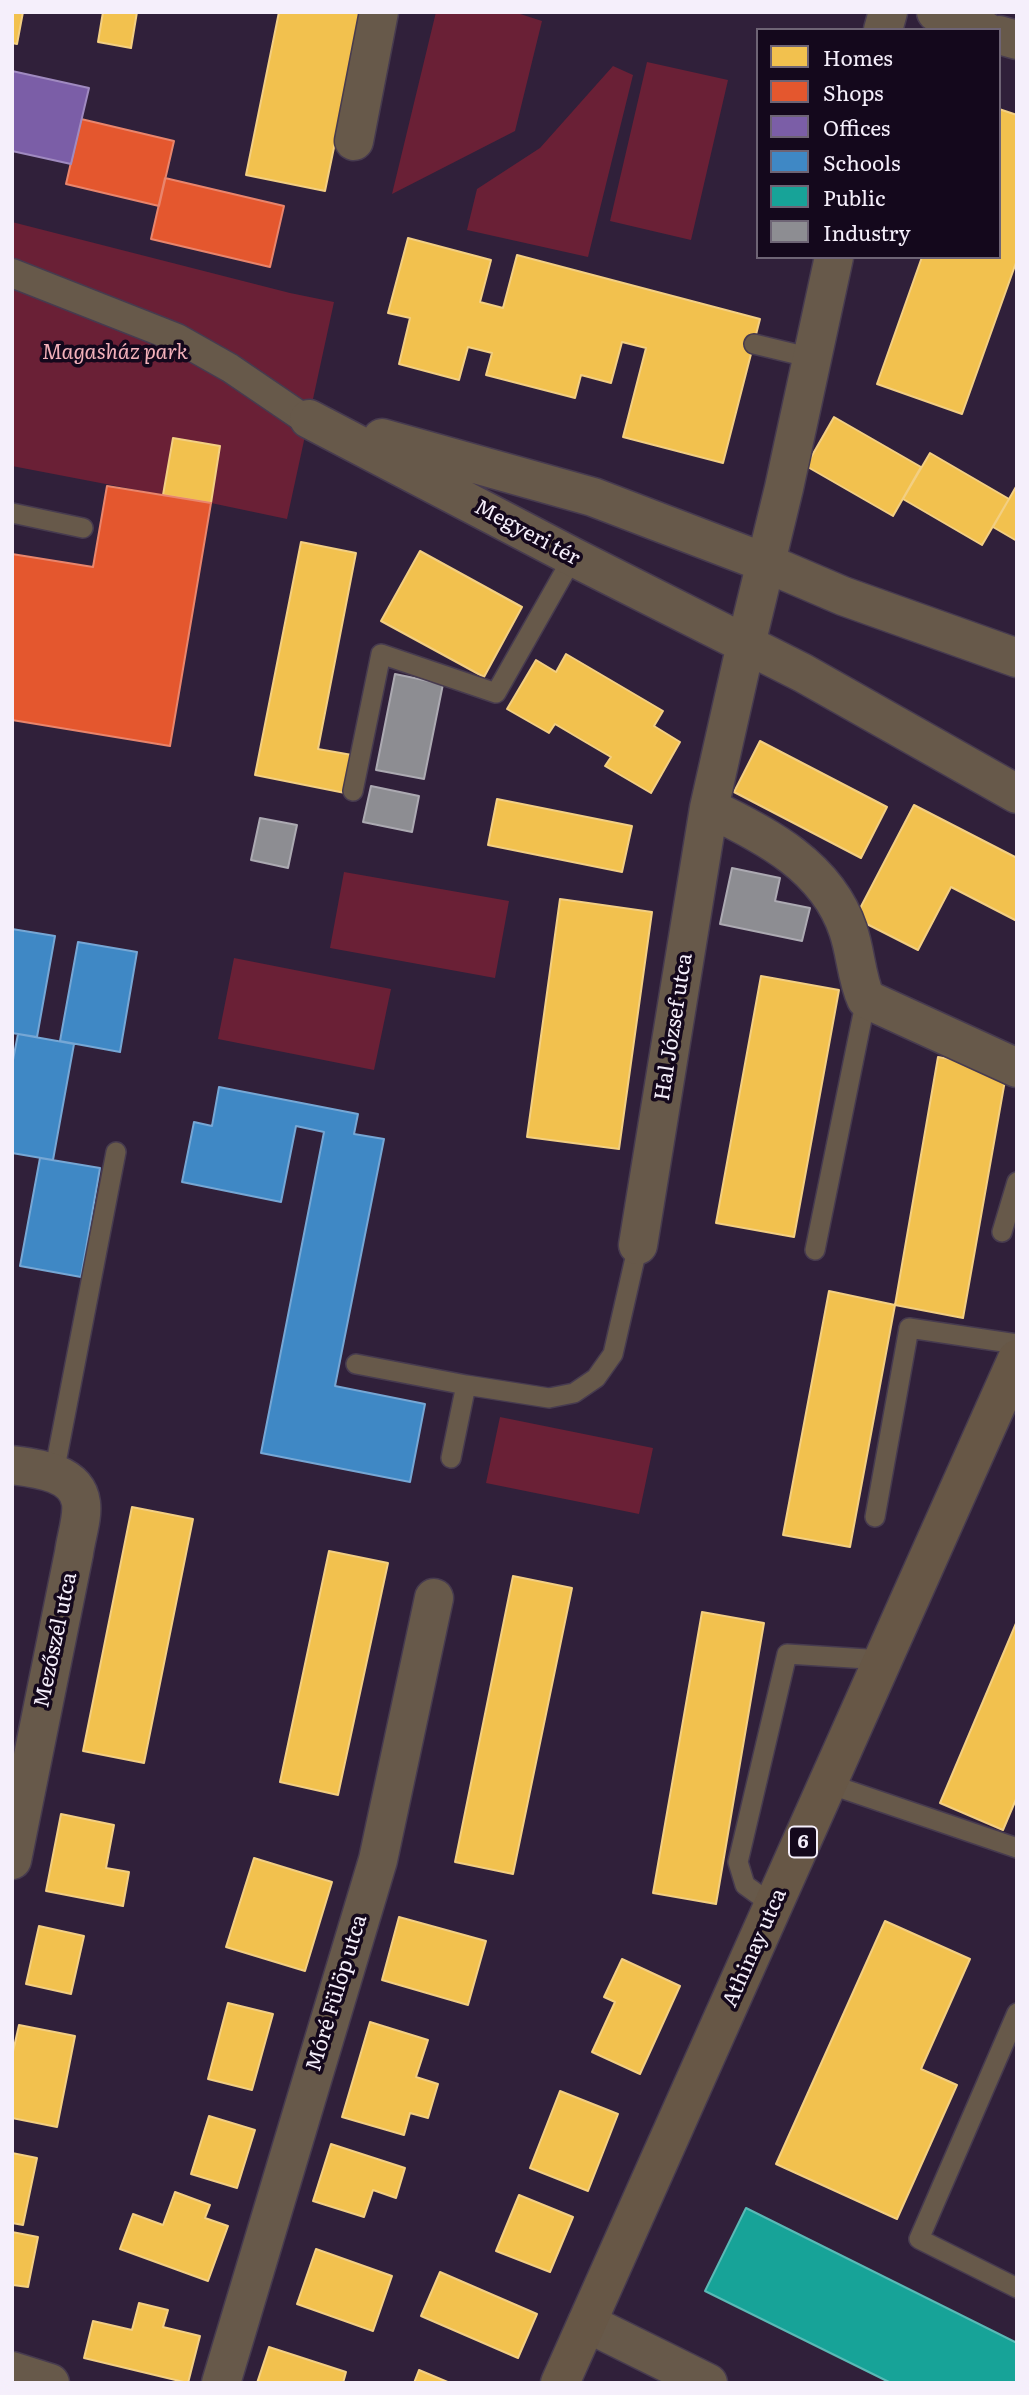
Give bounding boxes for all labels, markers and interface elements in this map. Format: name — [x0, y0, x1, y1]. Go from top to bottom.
legend — [756, 28, 1001, 259]
text: Homes — [823, 41, 893, 72]
text: Shops — [823, 76, 884, 107]
text: Offices — [823, 111, 890, 142]
text: Schools — [823, 146, 901, 177]
text: Public — [823, 181, 885, 212]
text: Industry — [823, 216, 911, 247]
park label: Magasház park — [42, 340, 188, 366]
street label: Megyeri tér — [470, 495, 584, 571]
street label: Hal József utca — [650, 951, 698, 1103]
street label: Mezőszél utca — [29, 1570, 83, 1710]
road number: 6 — [789, 1826, 817, 1858]
street label: Athinay utca — [718, 1885, 792, 2011]
street label: Móré Fülöp utca — [301, 1912, 373, 2074]

